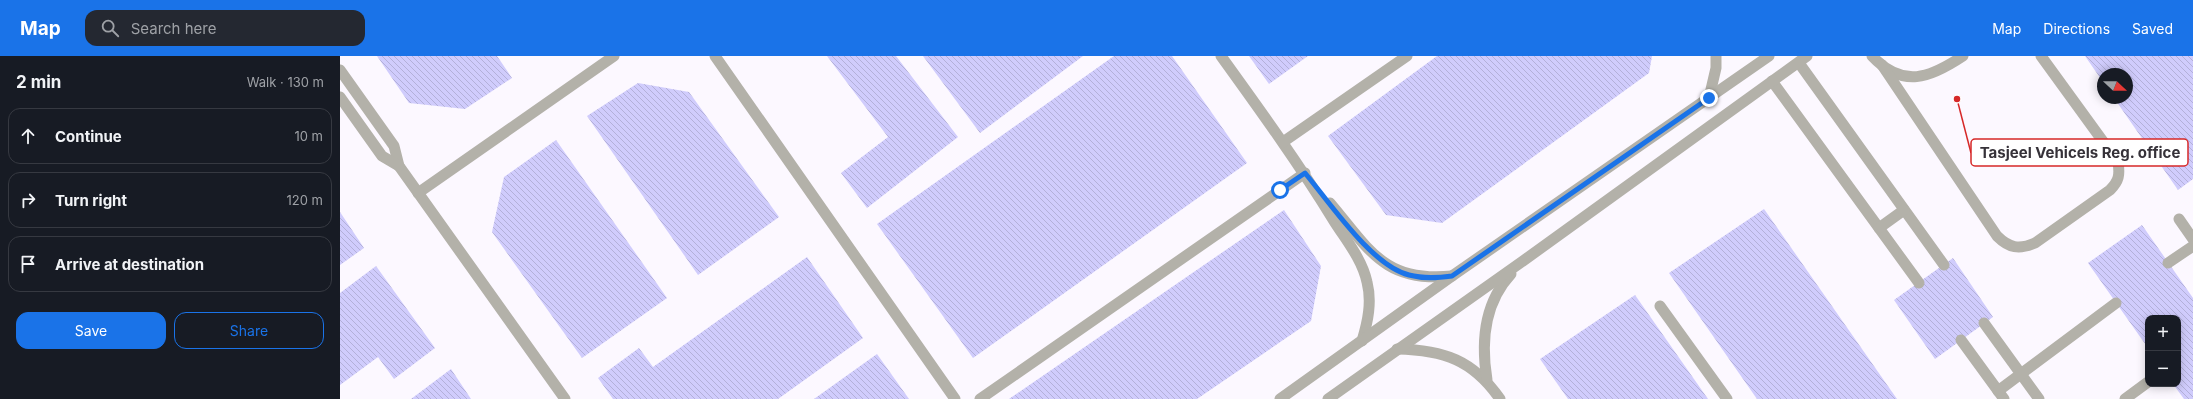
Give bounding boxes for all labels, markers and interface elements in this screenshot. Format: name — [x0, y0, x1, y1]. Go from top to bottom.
search box — [85, 10, 365, 46]
text: Map — [20, 17, 61, 40]
icon: search — [99, 17, 121, 39]
text: Search here — [131, 19, 216, 38]
text: Map — [1992, 20, 2021, 37]
text: Directions — [2043, 20, 2110, 37]
text: Saved — [2132, 20, 2173, 37]
north arrow — [2097, 68, 2133, 104]
text: 2 min — [16, 72, 61, 92]
text: Walk · 130 m — [247, 74, 324, 90]
route end — [1700, 89, 1718, 107]
icon: ahead — [17, 125, 39, 147]
text: Continue — [55, 127, 122, 146]
text: 10 m — [294, 128, 323, 144]
callout: Tasjeel Vehicels Reg. office — [1971, 139, 2188, 166]
text: Tasjeel Vehicels Reg. office — [1980, 143, 2180, 162]
route start — [1271, 181, 1289, 199]
icon: right — [17, 189, 39, 211]
text: Turn right — [55, 191, 127, 210]
text: 120 m — [287, 192, 323, 208]
icon: arrive — [17, 253, 39, 275]
text: Arrive at destination — [55, 255, 204, 274]
button: Save — [16, 312, 166, 349]
button: Share — [174, 312, 324, 349]
map controls — [2145, 315, 2181, 387]
button: + — [2145, 315, 2181, 351]
button: − — [2145, 351, 2181, 387]

